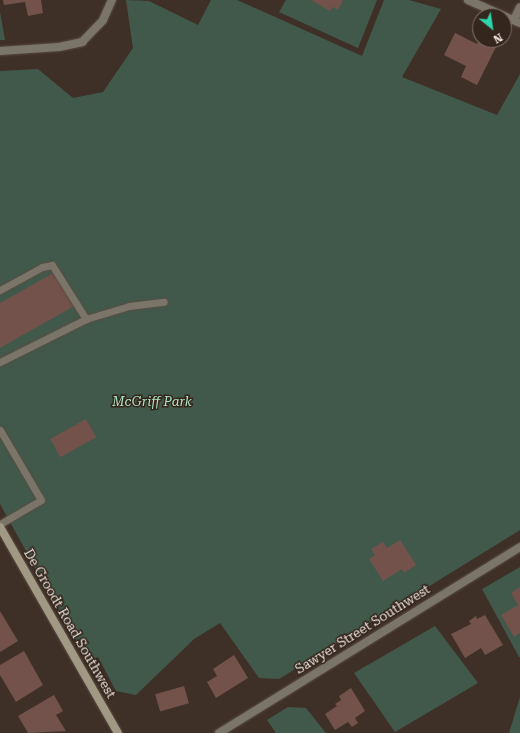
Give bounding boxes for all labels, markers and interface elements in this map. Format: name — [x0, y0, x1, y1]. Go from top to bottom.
north arrow — [472, 8, 512, 48]
text: N — [491, 30, 505, 46]
park label: McGriff Park — [112, 394, 192, 410]
street label: De Groodt Road Southwest — [20, 547, 118, 701]
street label: Sawyer Street Southwest — [293, 582, 433, 678]

